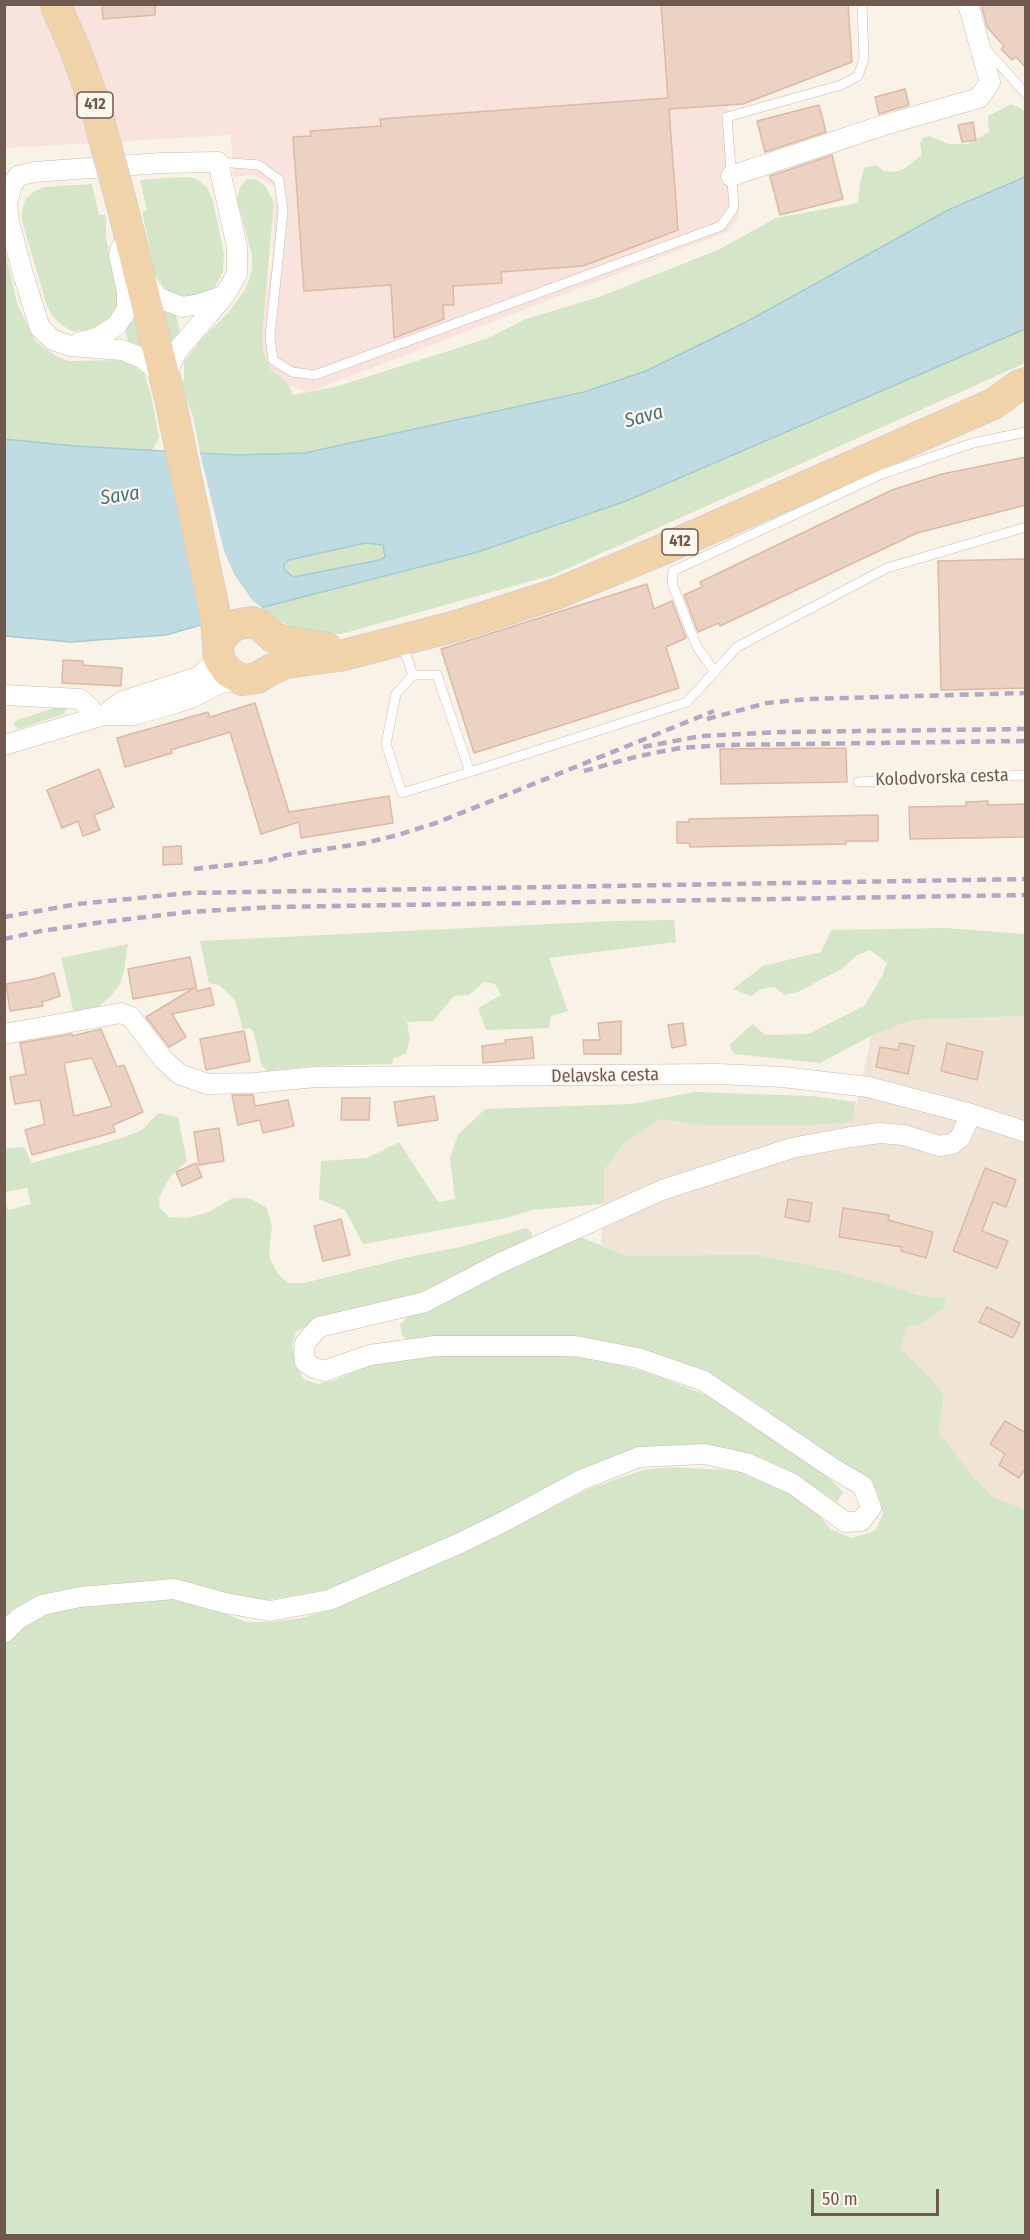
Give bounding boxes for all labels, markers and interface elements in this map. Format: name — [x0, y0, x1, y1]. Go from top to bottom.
road number: 412 — [77, 92, 113, 118]
water label: Sava — [622, 400, 666, 434]
water label: Sava — [99, 481, 141, 511]
road number: 412 — [662, 529, 698, 555]
street label: Kolodvorska cesta — [875, 765, 1009, 791]
street label: Delavska cesta — [551, 1064, 659, 1088]
scale bar — [814, 2177, 942, 2215]
text: 50 m — [822, 2188, 858, 2210]

